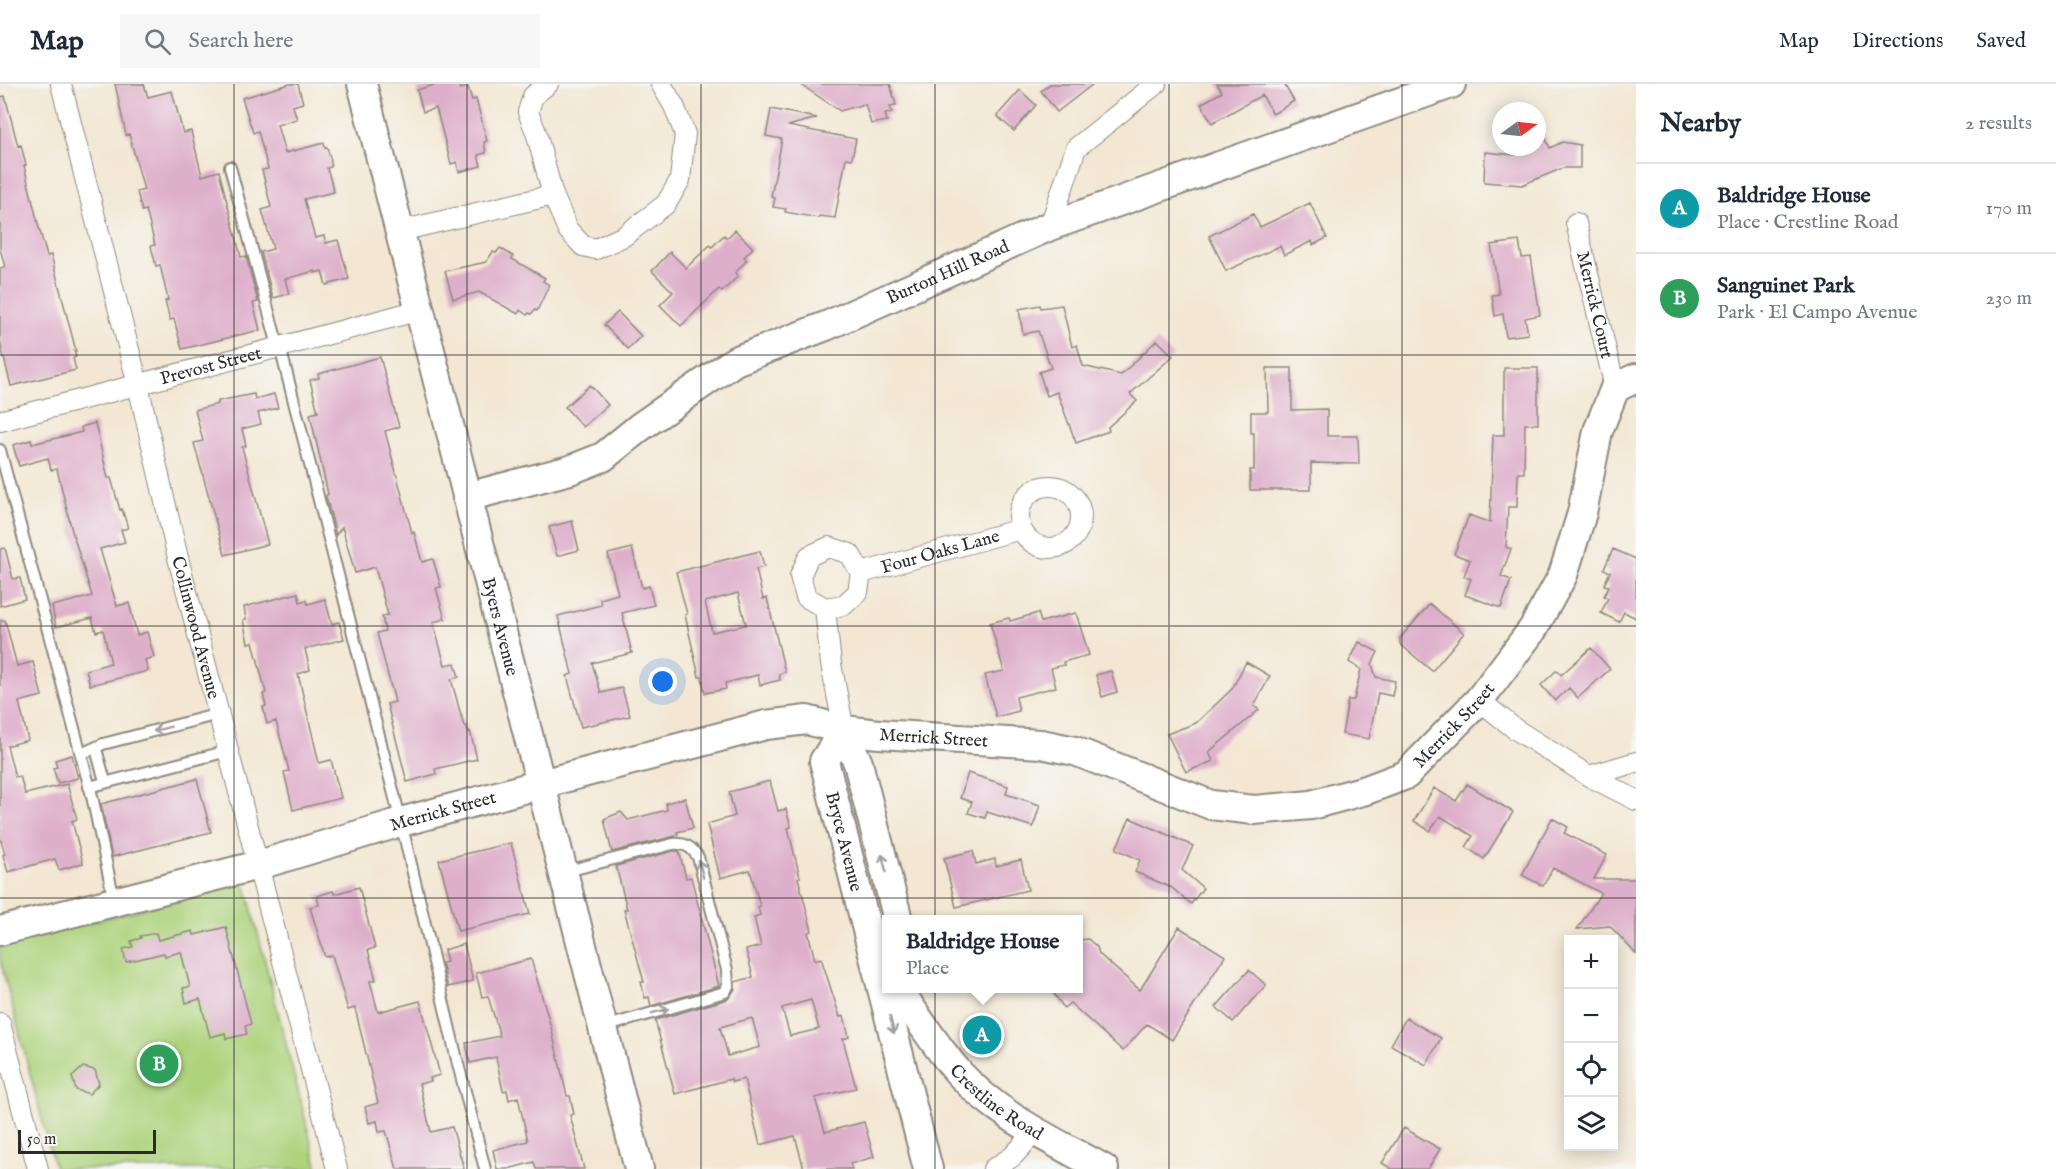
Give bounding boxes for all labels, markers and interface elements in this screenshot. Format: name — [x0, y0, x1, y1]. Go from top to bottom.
search box — [120, 14, 540, 68]
text: Map — [30, 24, 84, 59]
icon: search — [141, 25, 174, 58]
text: Search here — [189, 27, 293, 55]
text: Map — [1779, 28, 1819, 55]
text: Directions — [1852, 28, 1943, 55]
text: Saved — [1976, 28, 2026, 55]
north arrow — [1492, 102, 1546, 156]
text: Nearby — [1660, 107, 1741, 140]
text: 2 results — [1965, 111, 2032, 136]
text: Baldridge House — [1717, 182, 1871, 210]
text: A — [1673, 196, 1686, 221]
text: 170 m — [1986, 196, 2032, 221]
text: Place · Crestline Road — [1717, 210, 1898, 235]
street label: Burton Hill Road — [883, 235, 1014, 310]
street label: Merrick Court — [1570, 249, 1618, 361]
text: Sanguinet Park — [1717, 272, 1855, 300]
text: B — [1673, 286, 1686, 311]
text: 230 m — [1986, 286, 2032, 311]
text: Park · El Campo Avenue — [1717, 300, 1917, 325]
street label: Prevost Street — [158, 342, 264, 391]
street label: Four Oaks Lane — [879, 525, 1002, 580]
street label: Collinwood Avenue — [165, 554, 224, 701]
street label: Byers Avenue — [475, 575, 523, 679]
your location — [648, 667, 677, 696]
street label: Merrick Street — [1409, 679, 1501, 774]
one-way arrow — [153, 724, 172, 735]
street label: Merrick Street — [878, 724, 989, 754]
street label: Merrick Street — [387, 787, 499, 838]
street label: Bryce Avenue — [819, 790, 867, 894]
one-way arrow — [877, 854, 889, 873]
one-way arrow — [695, 860, 707, 879]
popup — [882, 915, 1083, 993]
text: Baldridge House — [906, 928, 1059, 956]
map controls — [1564, 935, 1618, 1151]
button: + — [1564, 935, 1618, 989]
text: Place — [906, 956, 949, 981]
button: − — [1564, 989, 1618, 1043]
one-way arrow — [650, 1005, 669, 1016]
pin: A — [962, 1012, 1002, 1058]
one-way arrow — [886, 1016, 898, 1035]
pin: B — [140, 1042, 178, 1086]
button: locate — [1564, 1043, 1618, 1097]
street label: Crestline Road — [944, 1060, 1047, 1147]
button: layers — [1564, 1097, 1618, 1151]
scale bar — [18, 1127, 156, 1154]
text: 50 m — [27, 1130, 56, 1150]

